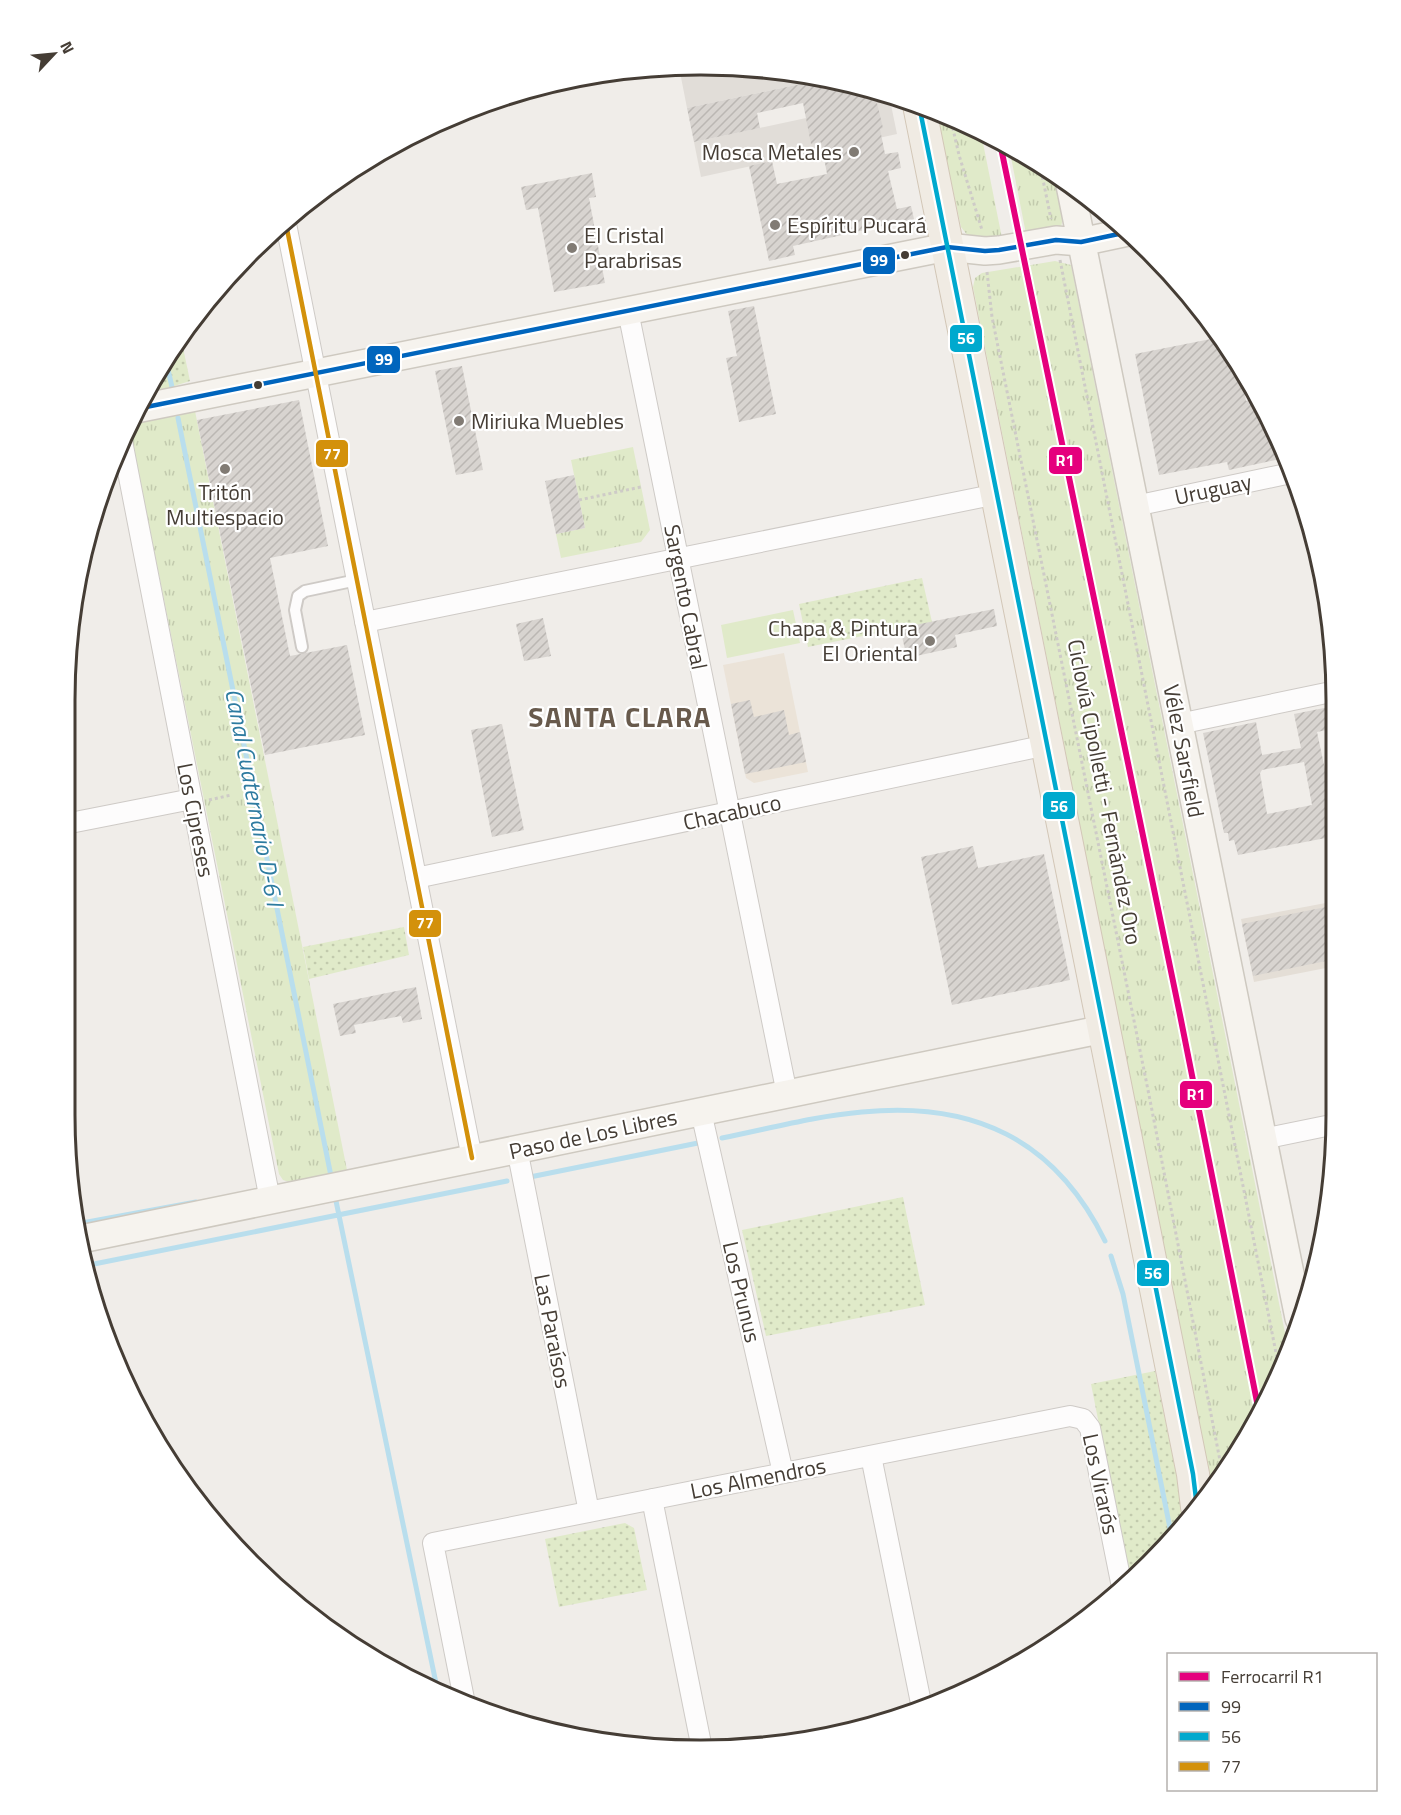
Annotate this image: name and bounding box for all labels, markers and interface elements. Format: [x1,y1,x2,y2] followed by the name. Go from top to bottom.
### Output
[24,24,84,84] north arrow
[54,37,81,58] text: N
[702,135,842,169] place label: Mosca Metales
[847,145,861,159] marker: Mosca Metales
[787,208,926,242] place label: Espíritu Pucará
[584,218,682,277] place label: El Cristal Parabrisas
[768,218,782,232] marker: Espíritu Pucará
[565,241,579,255] marker: El Cristal Parabrisas
[862,246,896,275] line badge: 99
[870,248,888,272] text: 99
[899,249,911,261] unlabelled marker
[949,324,983,353] line badge: 56
[957,326,975,350] text: 56
[366,345,401,374] line badge: 99
[375,347,393,371] text: 99
[252,379,264,391] unlabelled marker
[471,404,624,438] place label: Miriuka Muebles
[452,414,466,428] marker: Miriuka Muebles
[315,439,349,468] line badge: 77
[323,442,341,466] text: 77
[1048,446,1083,475] line badge: R1
[1056,448,1074,472] text: R1
[218,462,232,476] marker: Tritón Multiespacio
[1171,464,1255,514] street label: Uruguay
[166,475,284,534] place label: Tritón Multiespacio
[655,522,717,672] street label: Sargento Cabral
[768,611,918,670] place label: Chapa & Pintura El Oriental
[923,634,937,648] marker: Chapa & Pintura El Oriental
[1059,636,1151,948] street label: Ciclovía Cipolletti - Fernández Oro
[1154,682,1214,820] street label: Vélez Sarsfield
[216,685,294,911] water label: Canal Cuaternario D-6 I
[528,695,712,738] district label: SANTA CLARA
[168,760,224,880] street label: Los Cipreses
[680,785,784,839] street label: Chacabuco
[1042,791,1076,820] line badge: 56
[1050,794,1068,818] text: 56
[408,909,442,938] line badge: 77
[416,911,434,935] text: 77
[1179,1080,1213,1109] line badge: R1
[1187,1082,1205,1106] text: R1
[506,1100,680,1168] street label: Paso de Los Libres
[714,1238,770,1346] street label: Los Prunus
[1136,1259,1170,1287] line badge: 56
[1144,1261,1162,1285] text: 56
[525,1271,581,1391] street label: Las Paraísos
[1074,1430,1128,1538] street label: Los Virarós
[687,1448,829,1508] street label: Los Almendros
[1167,1653,1377,1791] legend
[1221,1663,1324,1690] text: Ferrocarril R1
[1221,1693,1241,1720] text: 99
[1221,1723,1241,1750] text: 56
[1221,1753,1241,1780] text: 77

